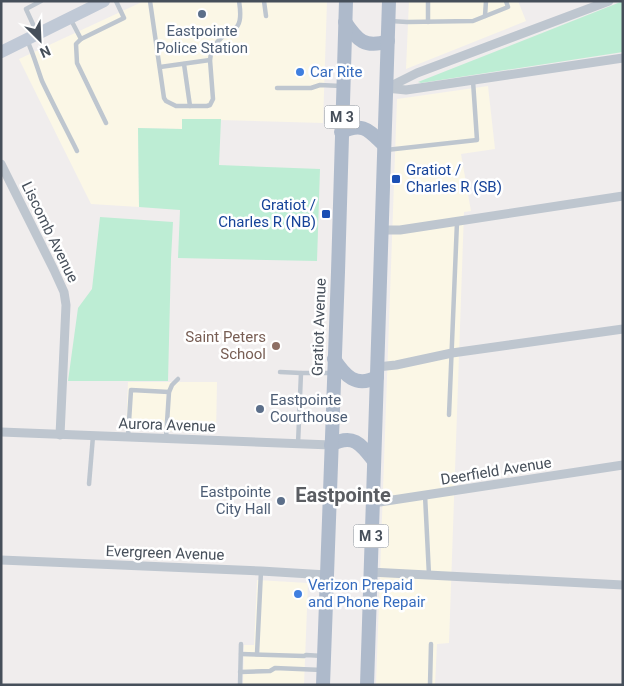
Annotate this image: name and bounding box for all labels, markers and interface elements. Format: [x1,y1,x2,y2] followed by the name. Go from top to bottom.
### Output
[196,8,208,20] marker: Eastpointe Police Station
[15,15,65,65] north arrow
[156,22,248,57] place label: Eastpointe Police Station
[38,43,53,61] text: N
[310,63,363,81] place label: Car Rite
[294,66,306,78] marker: Car Rite
[324,105,360,128] road number: M 3
[406,161,502,196] place label: Gratiot / Charles R (SB)
[390,173,402,185] marker: Gratiot / Charles R (SB)
[18,179,82,286] street label: Liscomb Avenue
[218,196,316,231] place label: Gratiot / Charles R (NB)
[320,208,332,220] marker: Gratiot / Charles R (NB)
[308,278,330,376] street label: Gratiot Avenue
[185,328,266,363] place label: Saint Peters School
[270,340,282,352] marker: Saint Peters School
[270,391,348,426] place label: Eastpointe Courthouse
[254,403,266,415] marker: Eastpointe Courthouse
[118,414,216,436] street label: Aurora Avenue
[439,453,553,489] street label: Deerfield Avenue
[200,483,271,518] place label: Eastpointe City Hall
[295,483,391,507] district label: Eastpointe
[275,495,287,507] marker: Eastpointe City Hall
[354,524,388,548] road number: M 3
[105,542,225,564] street label: Evergreen Avenue
[308,576,425,611] place label: Verizon Prepaid and Phone Repair
[292,588,304,600] marker: Verizon Prepaid and Phone Repair

